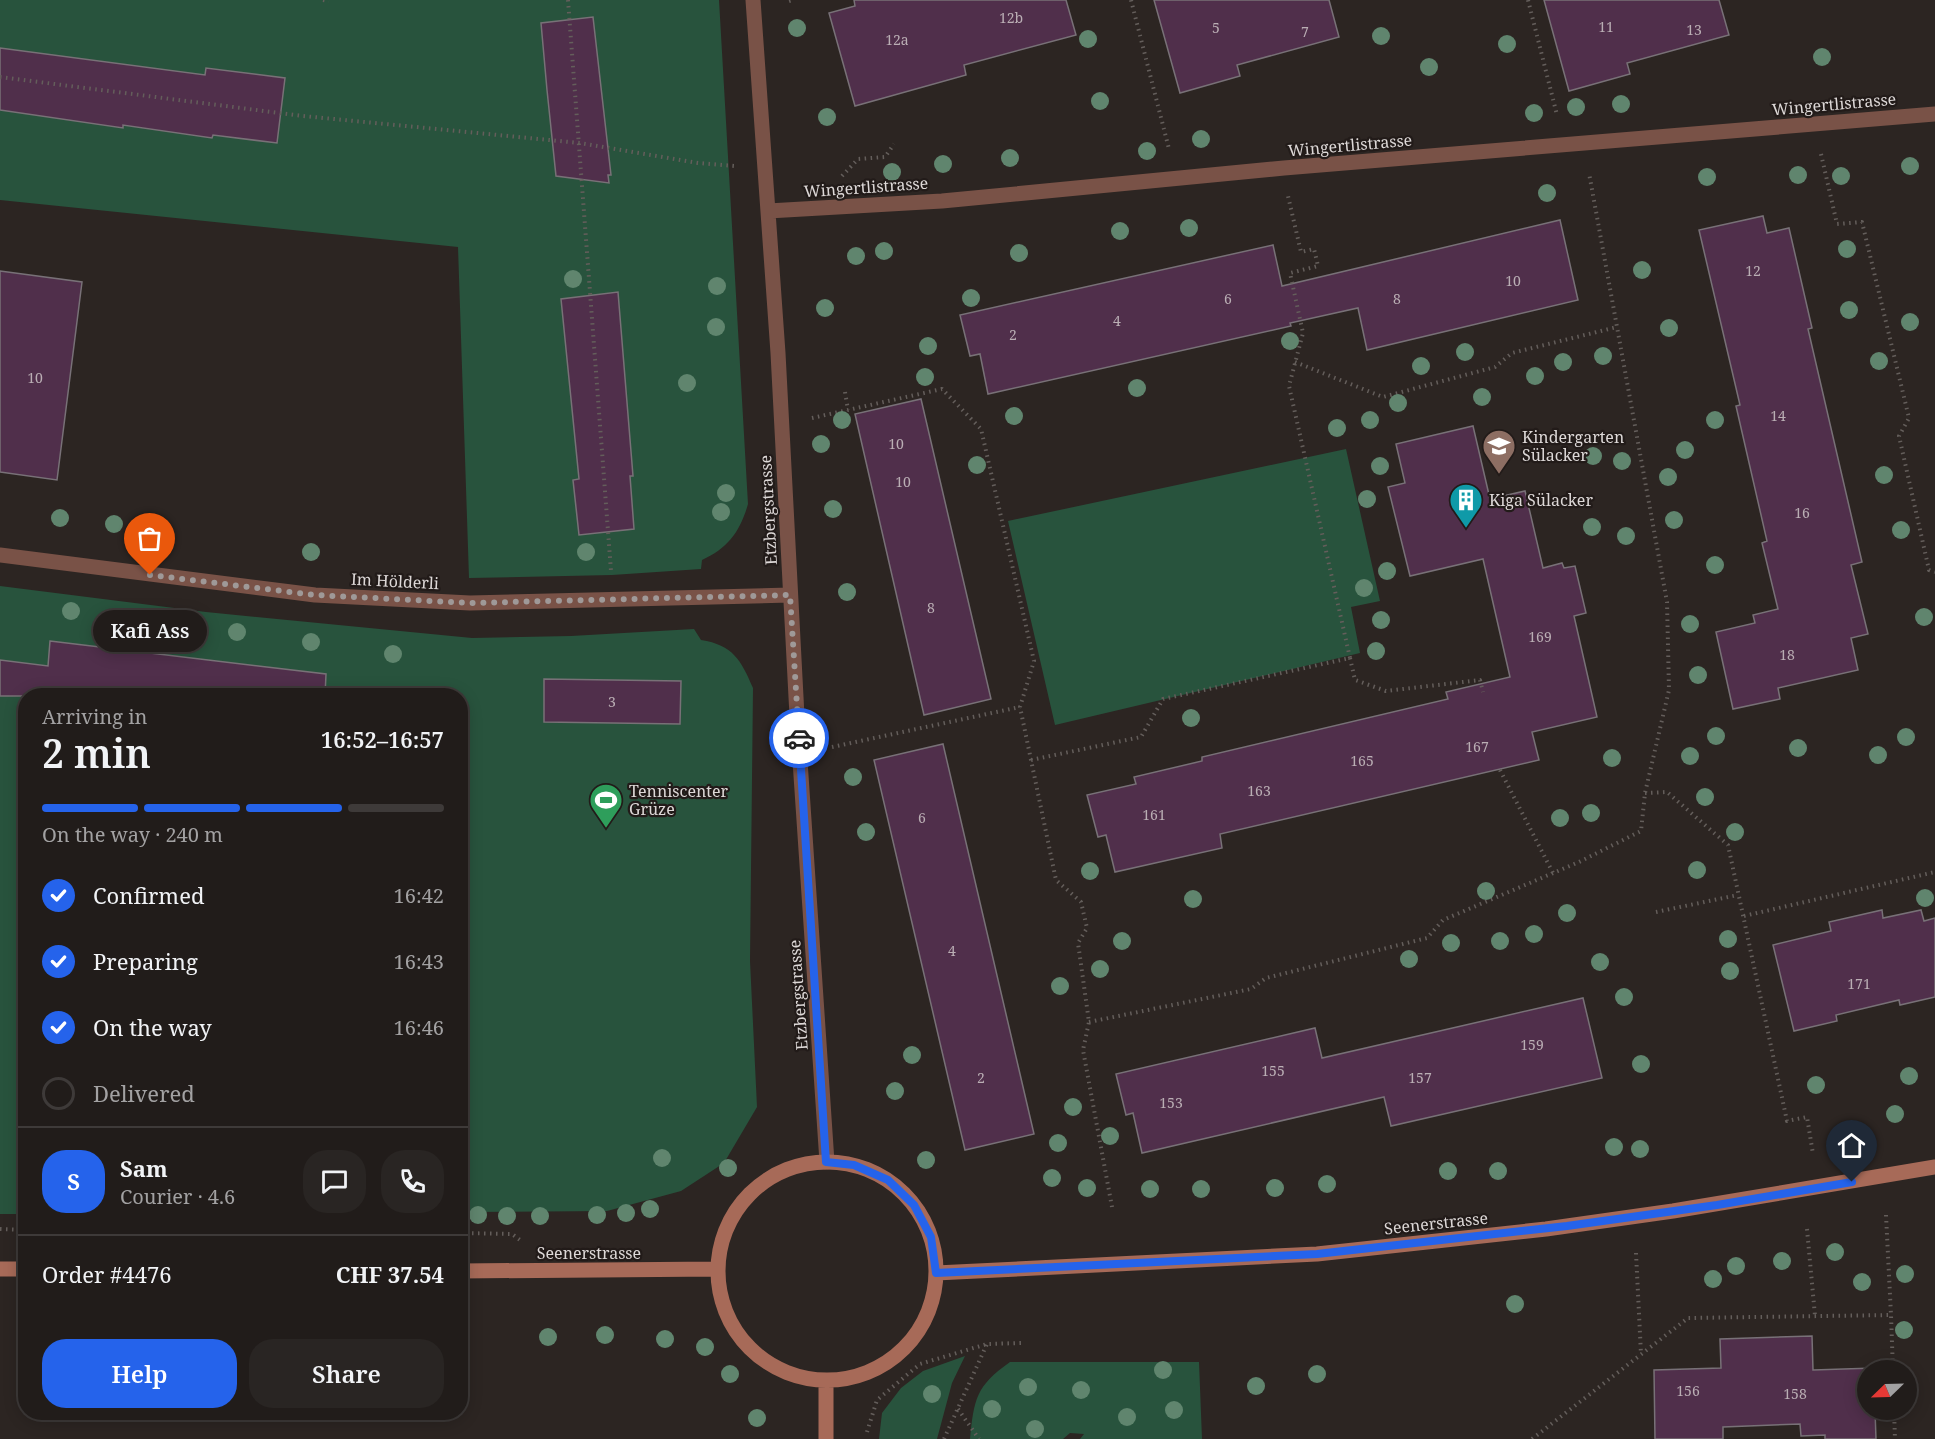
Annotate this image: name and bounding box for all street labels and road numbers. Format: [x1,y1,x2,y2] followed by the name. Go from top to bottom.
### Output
[1771,88,1897,120] street label: Wingertlistrasse
[1287,129,1413,161] street label: Wingertlistrasse
[803,172,929,202] street label: Wingertlistrasse
[754,454,782,566] street label: Etzbergstrasse
[350,568,440,594] street label: Im Hölderli
[783,939,813,1051] street label: Etzbergstrasse
[1383,1207,1489,1239] street label: Seenerstrasse
[537,1242,641,1264] street label: Seenerstrasse

